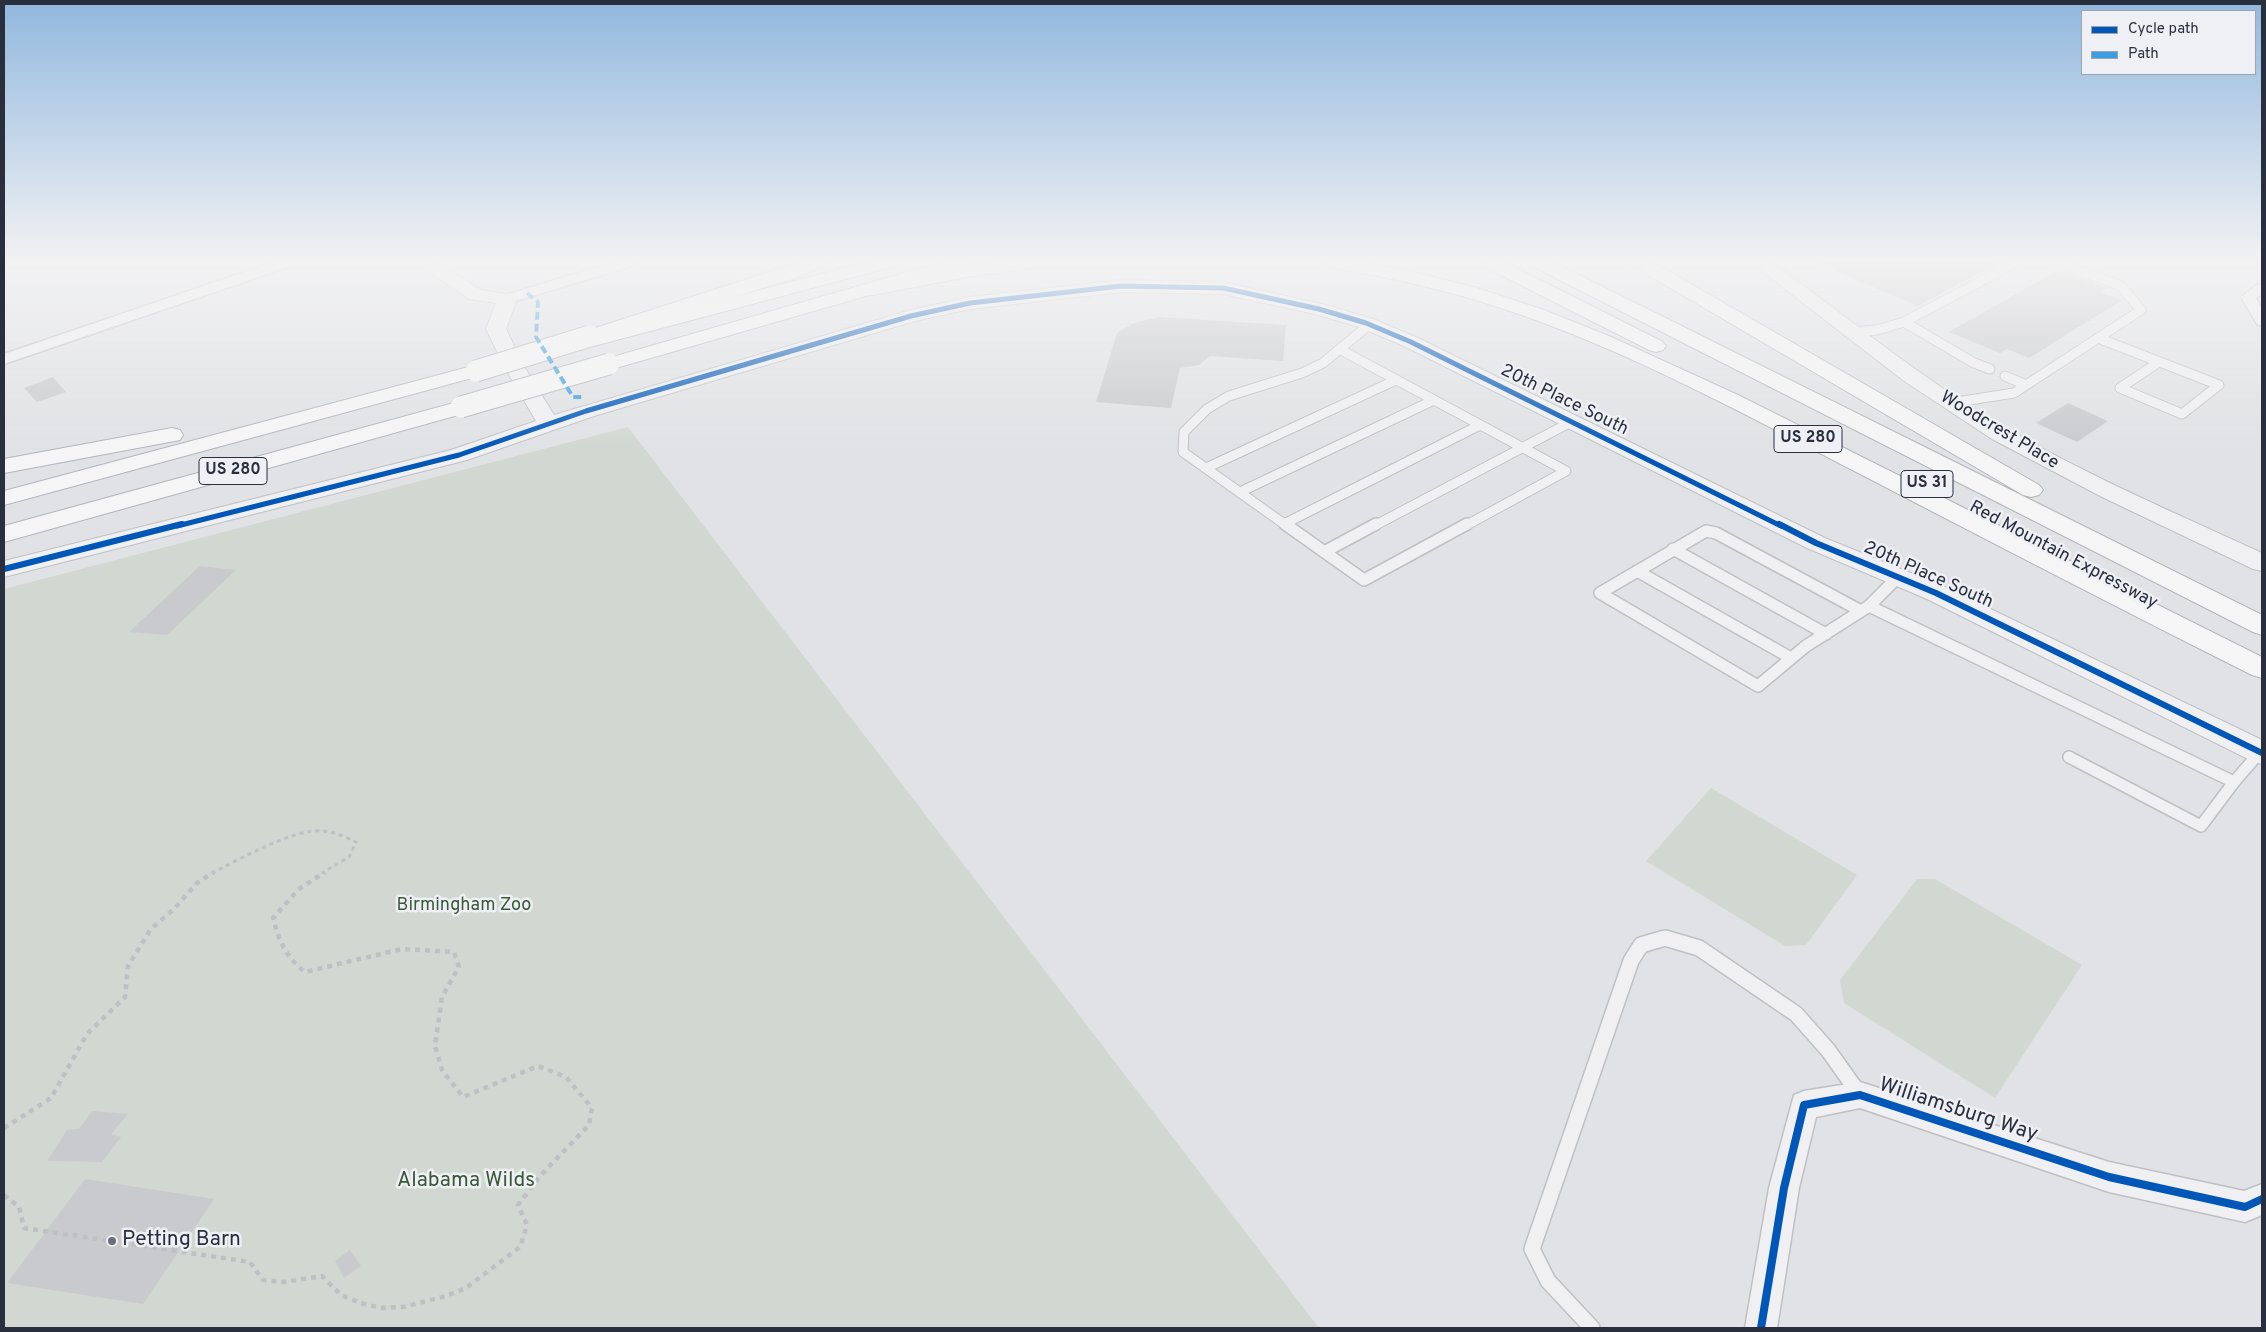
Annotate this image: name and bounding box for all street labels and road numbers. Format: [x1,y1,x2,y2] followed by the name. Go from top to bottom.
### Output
[1497,361,1631,441] street label: 20th Place South
[1936,387,2062,475] street label: Woodcrest Place
[1774,426,1842,452] road number: US 280
[199,458,267,484] road number: US 280
[1901,470,1953,498] road number: US 31
[1965,497,2161,615] street label: Red Mountain Expressway
[1860,538,1996,614] street label: 20th Place South
[1875,1073,2041,1149] street label: Williamsburg Way

